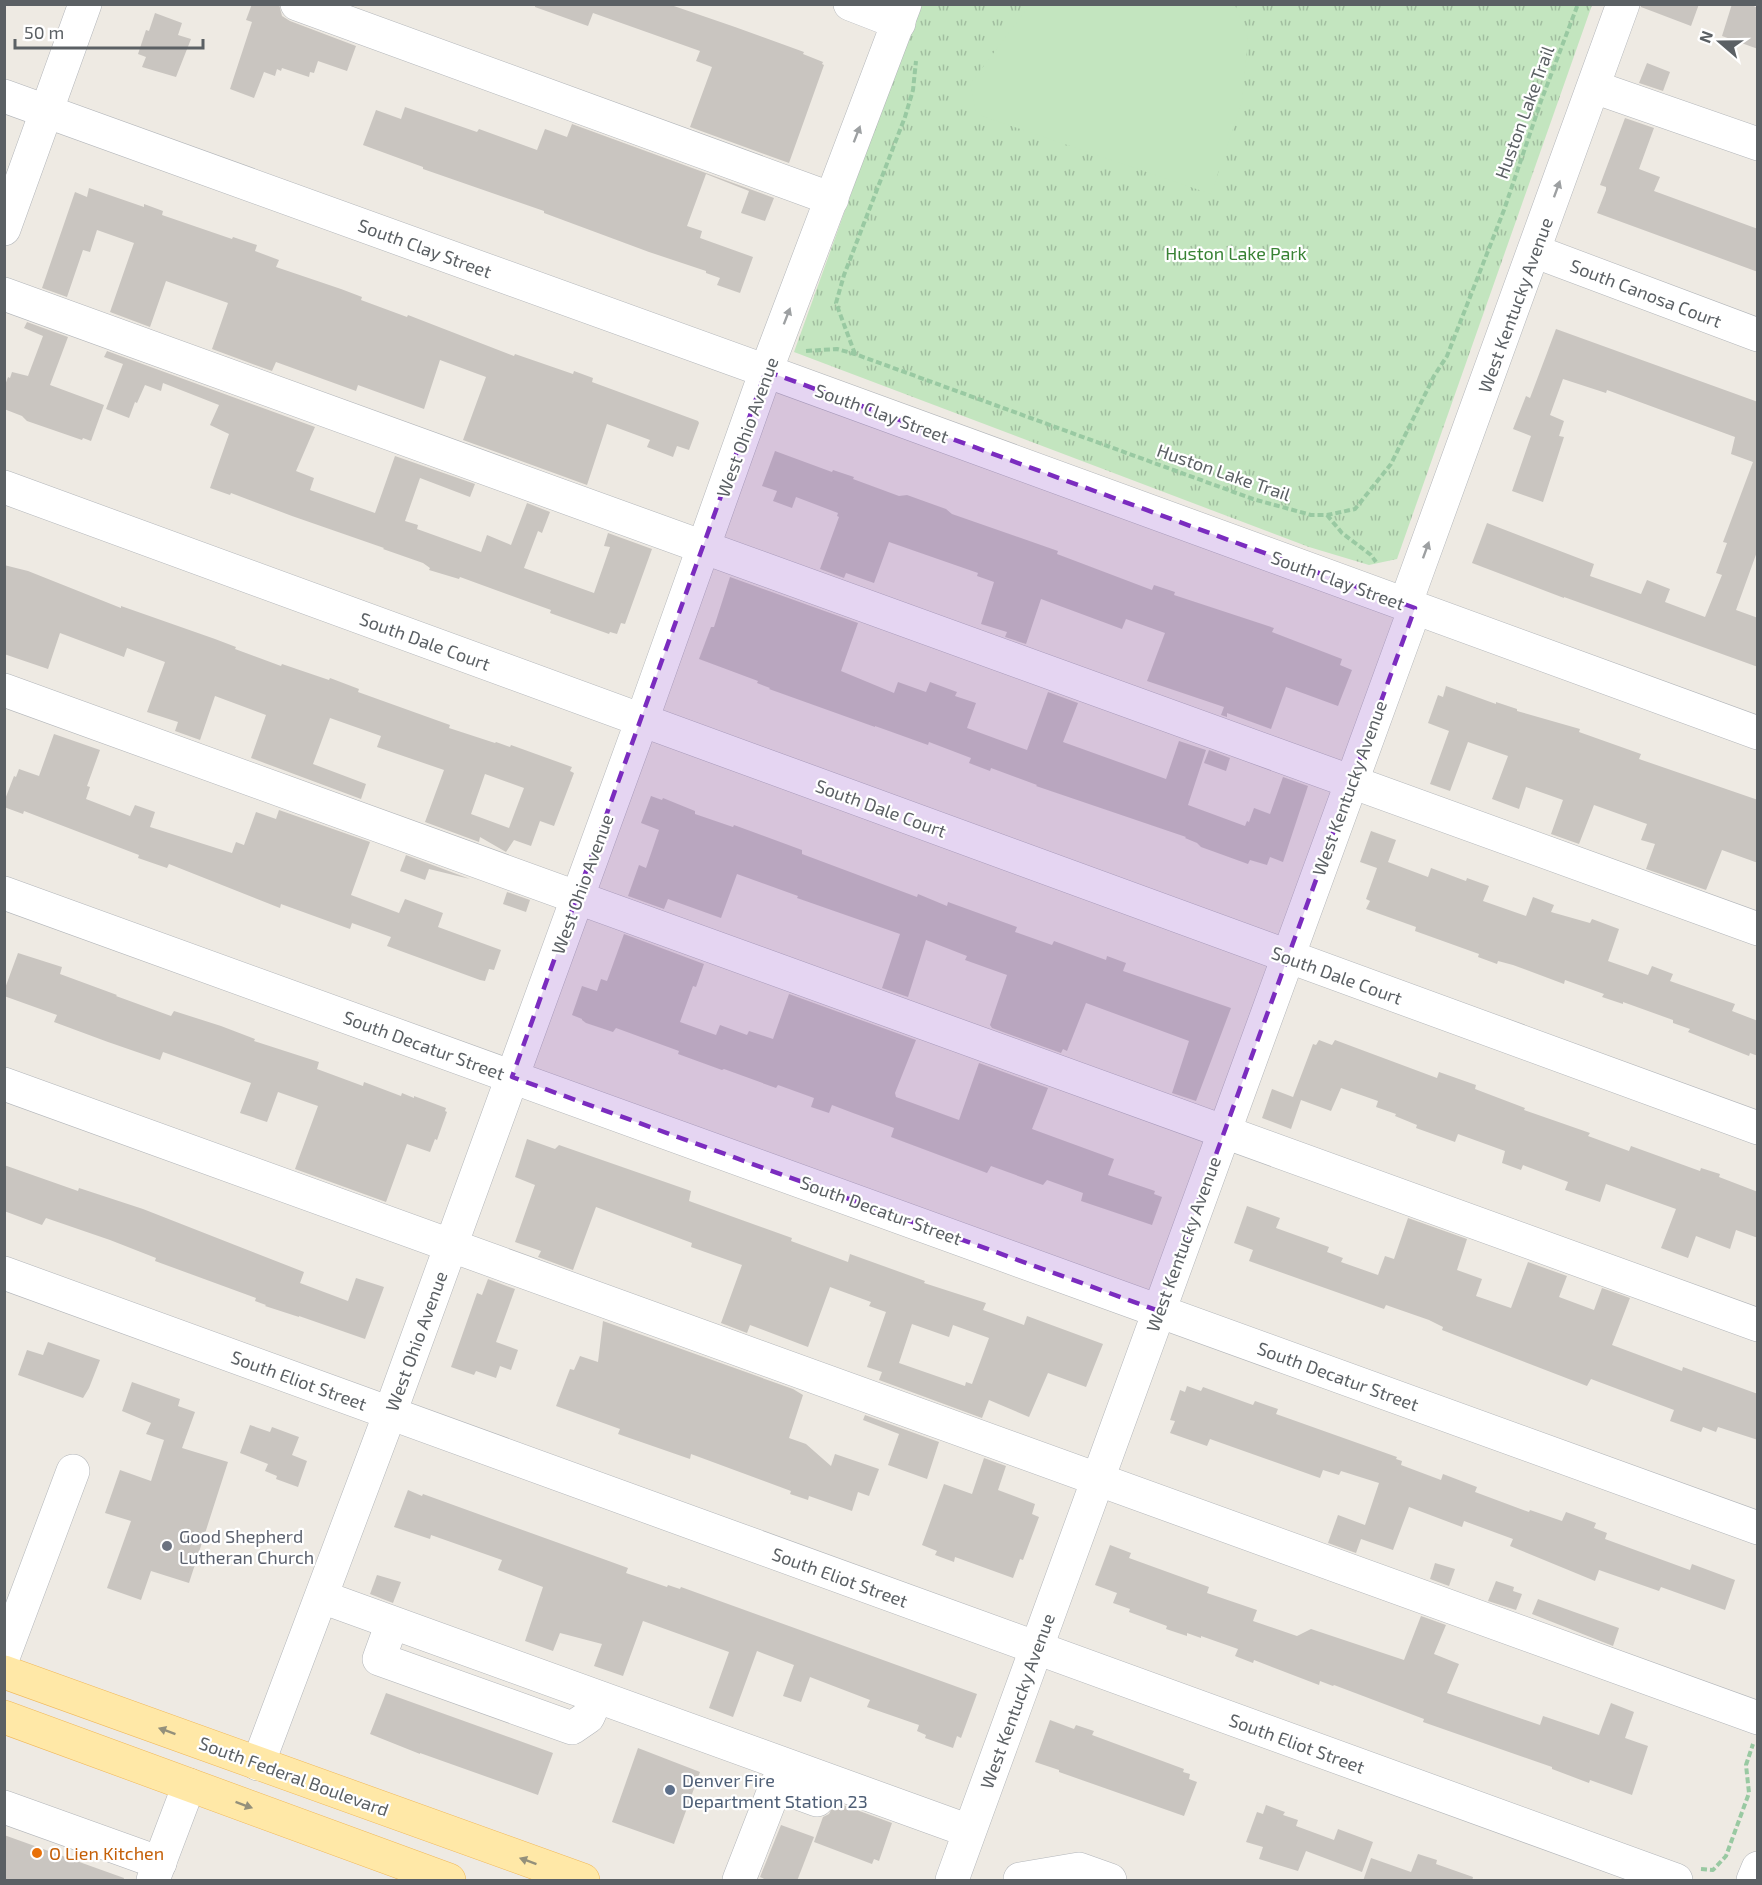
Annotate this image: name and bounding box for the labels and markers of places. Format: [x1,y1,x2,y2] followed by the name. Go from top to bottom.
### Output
[179,1525,314,1568] place label: Good Shepherd Lutheran Church
[160,1539,174,1553] marker: Good Shepherd Lutheran Church
[682,1769,868,1812] place label: Denver Fire Department Station 23
[663,1783,677,1797] marker: Denver Fire Department Station 23
[49,1842,164,1864] place label: O Lien Kitchen
[30,1846,44,1860] marker: O Lien Kitchen

